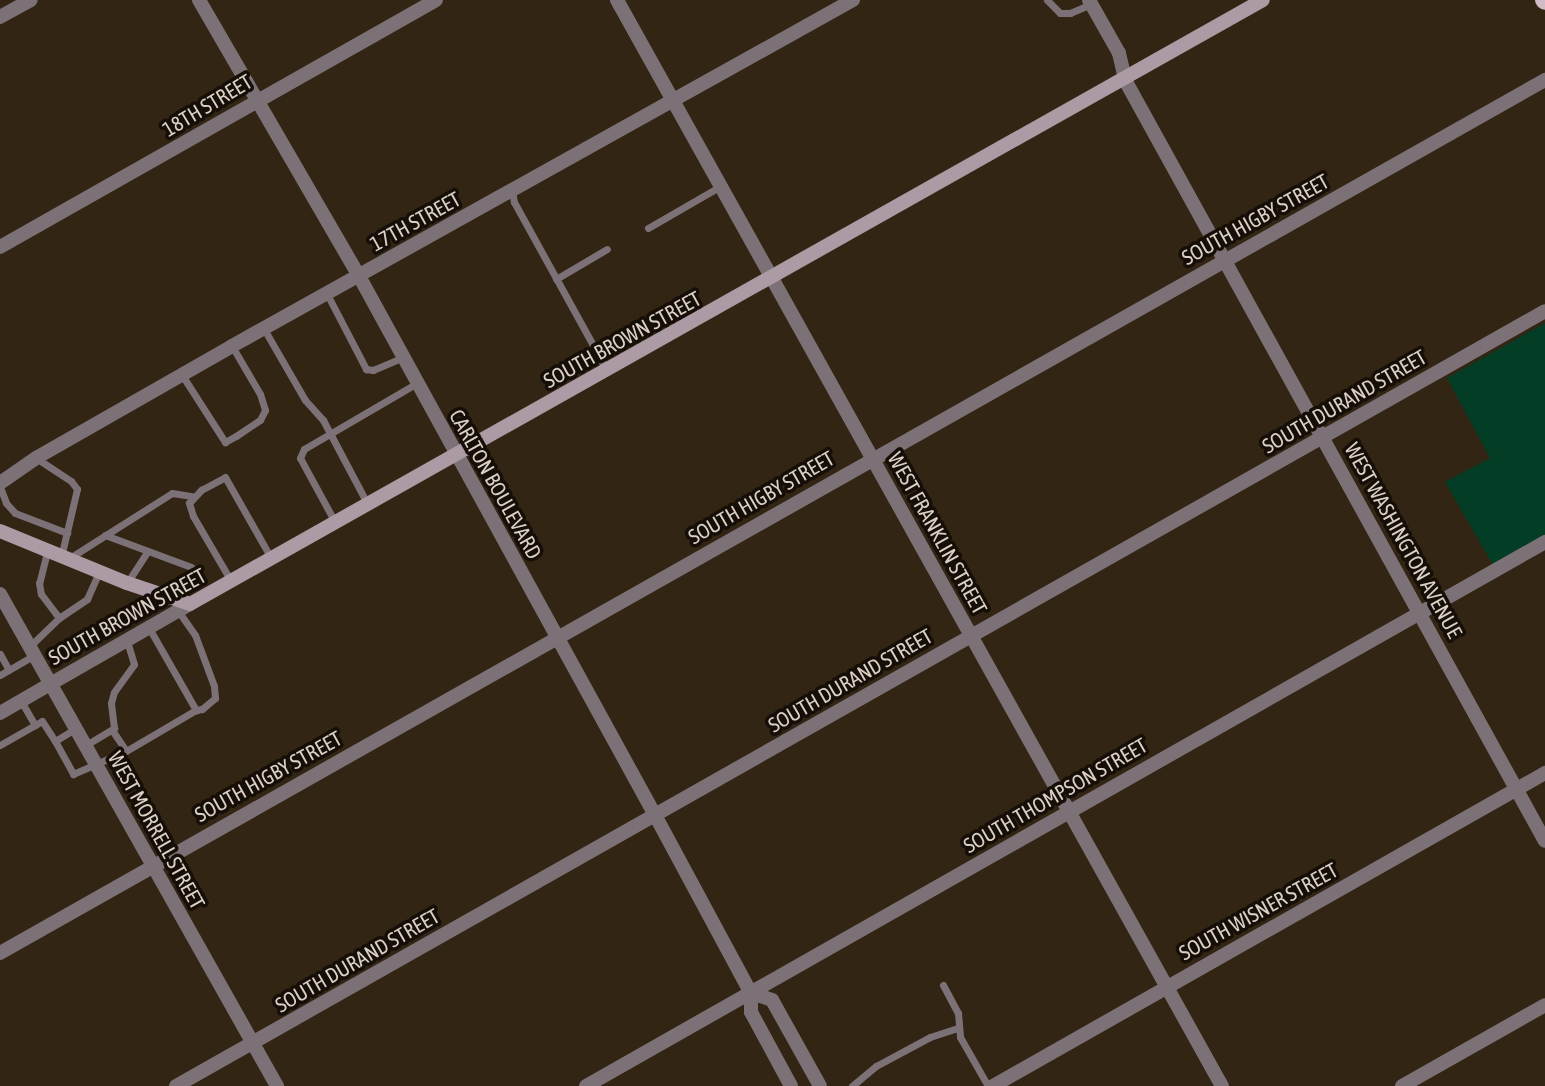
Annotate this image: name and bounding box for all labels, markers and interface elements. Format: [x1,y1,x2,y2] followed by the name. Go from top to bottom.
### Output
[158,69,256,141] street label: 18TH STREET
[1177,168,1333,270] street label: SOUTH HIGBY STREET
[365,186,465,256] street label: 17TH STREET
[539,285,705,393] street label: SOUTH BROWN STREET
[1257,344,1431,458] street label: SOUTH DURAND STREET
[445,405,547,563] street label: CARLTON BOULEVARD
[1340,438,1468,642] street label: WEST WASHINGTON AVENUE
[684,445,838,549] street label: SOUTH HIGBY STREET
[883,448,993,618] street label: WEST FRANKLIN STREET
[44,562,210,670] street label: SOUTH BROWN STREET
[763,623,937,737] street label: SOUTH DURAND STREET
[190,725,346,827] street label: SOUTH HIGBY STREET
[959,732,1151,858] street label: SOUTH THOMPSON STREET
[103,747,211,913] street label: WEST MORRELL STREET
[1174,857,1342,965] street label: SOUTH WISNER STREET
[270,903,444,1017] street label: SOUTH DURAND STREET

